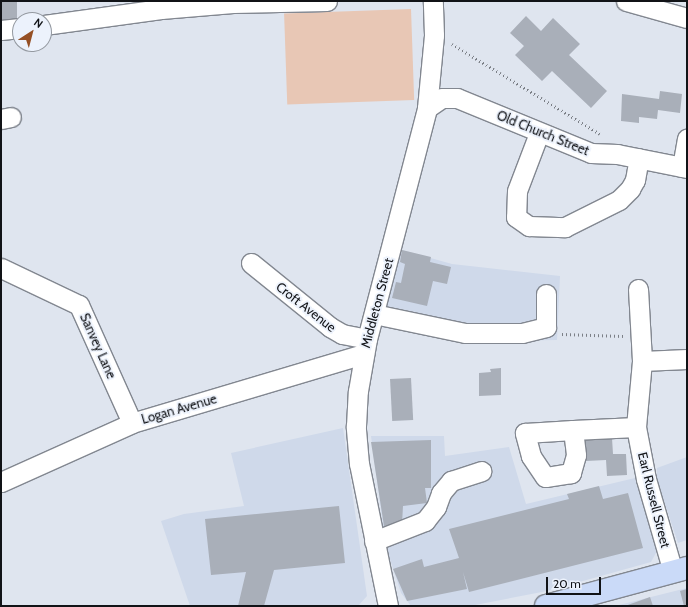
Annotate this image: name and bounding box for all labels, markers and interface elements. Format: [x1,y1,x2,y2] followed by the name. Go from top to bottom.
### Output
[12,12,52,52] north arrow
[31,15,46,31] text: N
[495,107,591,159] street label: Old Church Street
[358,256,396,350] street label: Middleton Street
[273,279,339,335] street label: Croft Avenue
[77,311,119,381] street label: Sanvey Lane
[140,391,218,427] street label: Logan Avenue
[635,451,673,549] street label: Earl Russell Street
[548,569,603,595] scale bar
[553,576,581,591] text: 20 m

